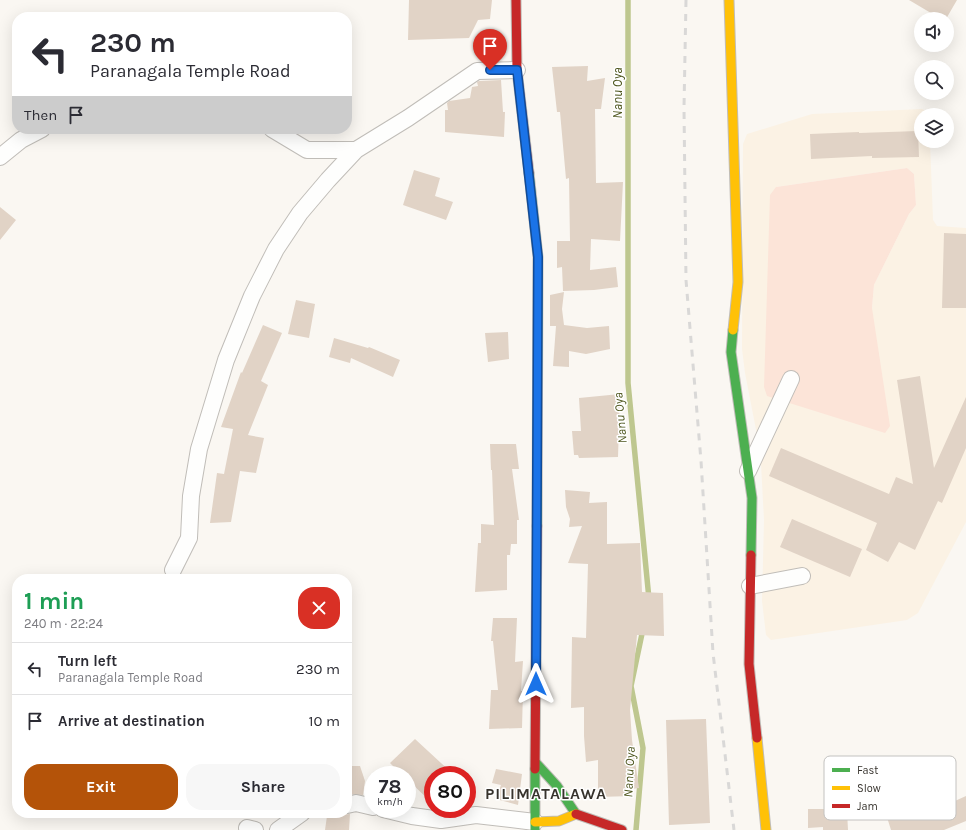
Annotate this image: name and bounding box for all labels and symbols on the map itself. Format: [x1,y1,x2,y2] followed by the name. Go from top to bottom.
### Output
[473,29,507,70] pin
[610,67,625,119] water label: Nanu Oya
[610,391,630,444] water label: Nanu Oya
[515,663,557,705] position arrow
[620,746,638,798] water label: Nanu Oya
[824,756,956,820] legend
[857,764,878,777] text: Fast
[424,766,476,818] speed limit sign: 80
[857,782,881,795] text: Slow
[485,784,607,803] district label: PILIMATALAWA
[857,800,878,813] text: Jam

